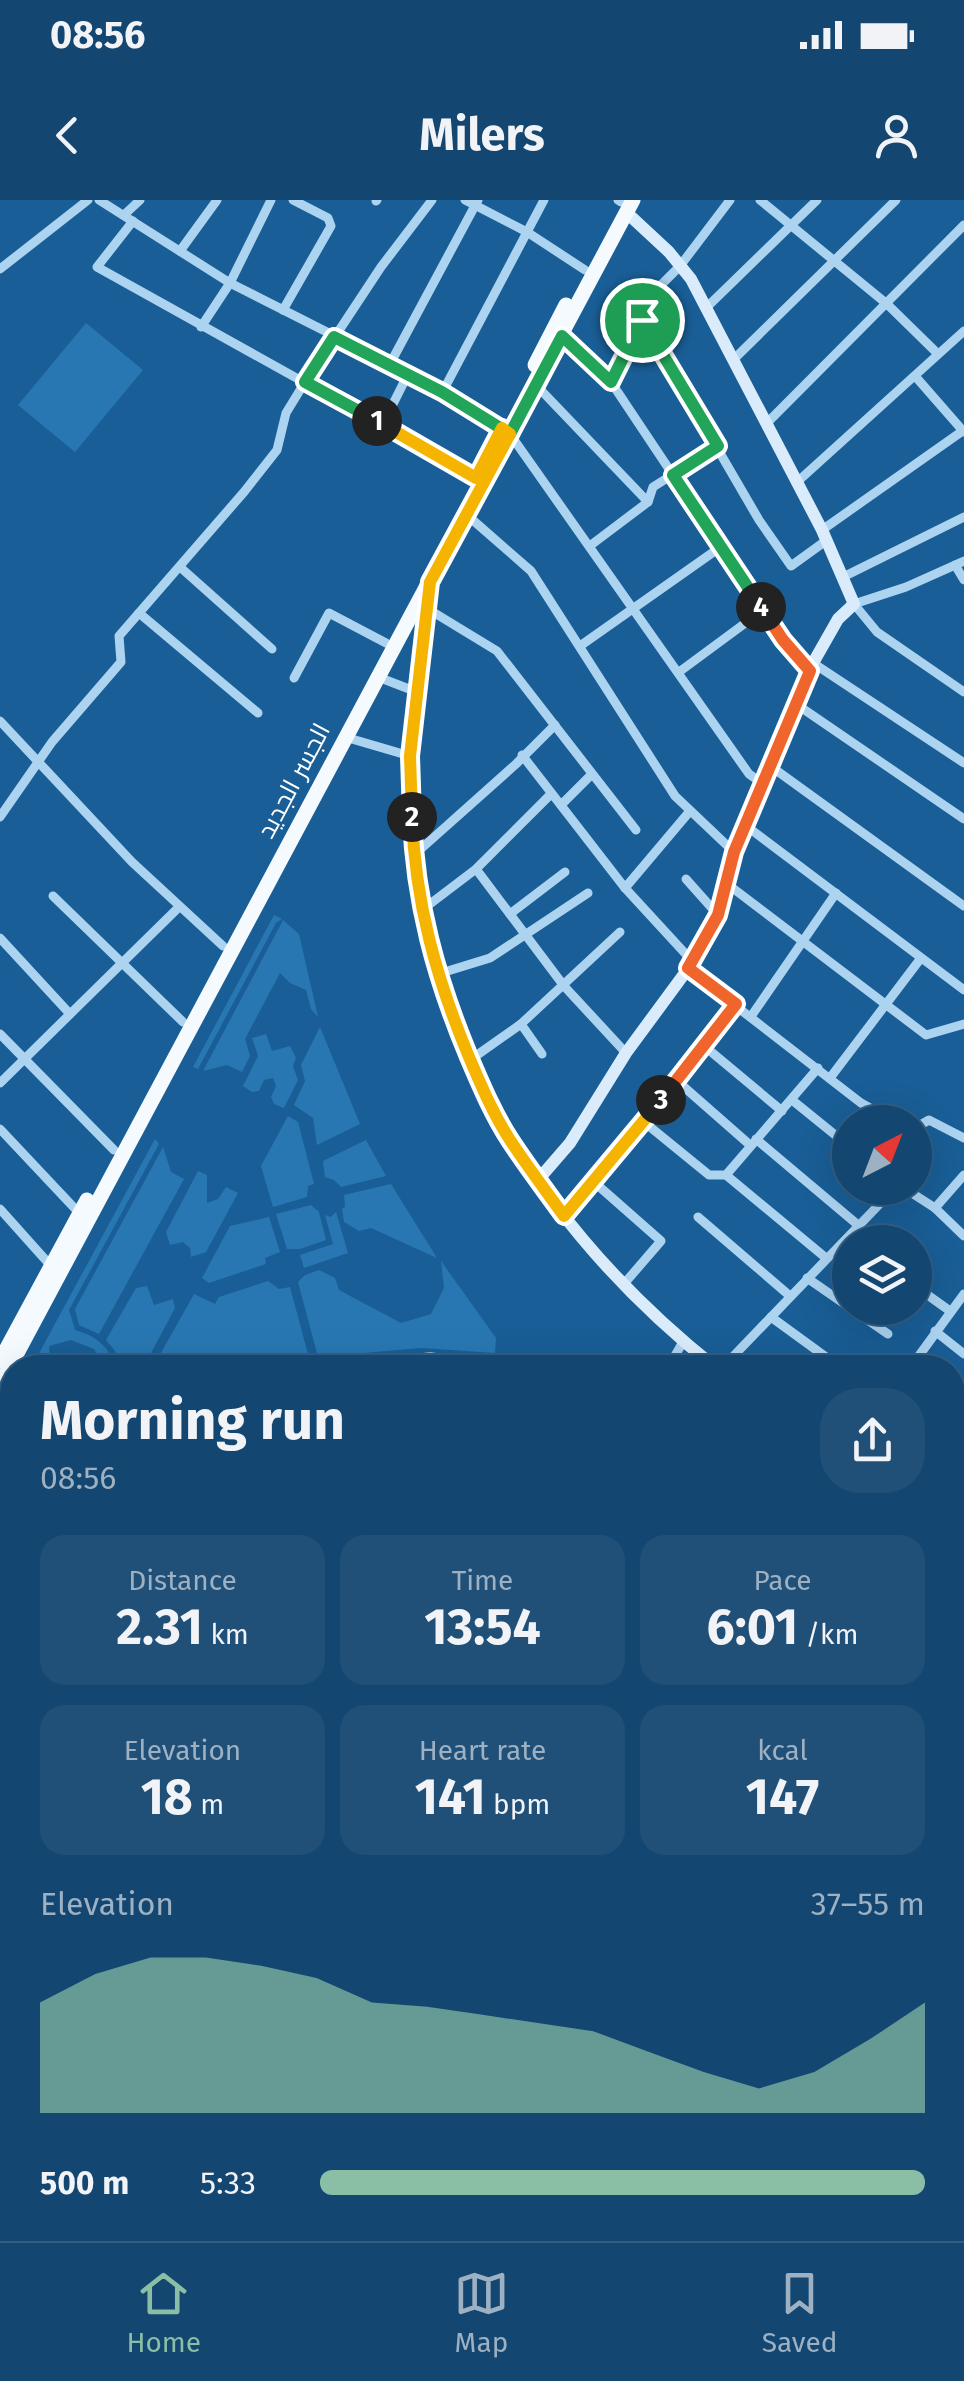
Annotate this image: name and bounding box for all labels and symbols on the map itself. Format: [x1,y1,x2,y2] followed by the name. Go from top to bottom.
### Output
[600,278,685,363] pin
[352,396,402,446] pin: 1
[736,582,786,632] pin: 4
[251,718,337,844] street label: الجسر الجديد
[387,792,437,842] pin: 2
[636,1075,686,1125] pin: 3
[832,1105,932,1205] north arrow

